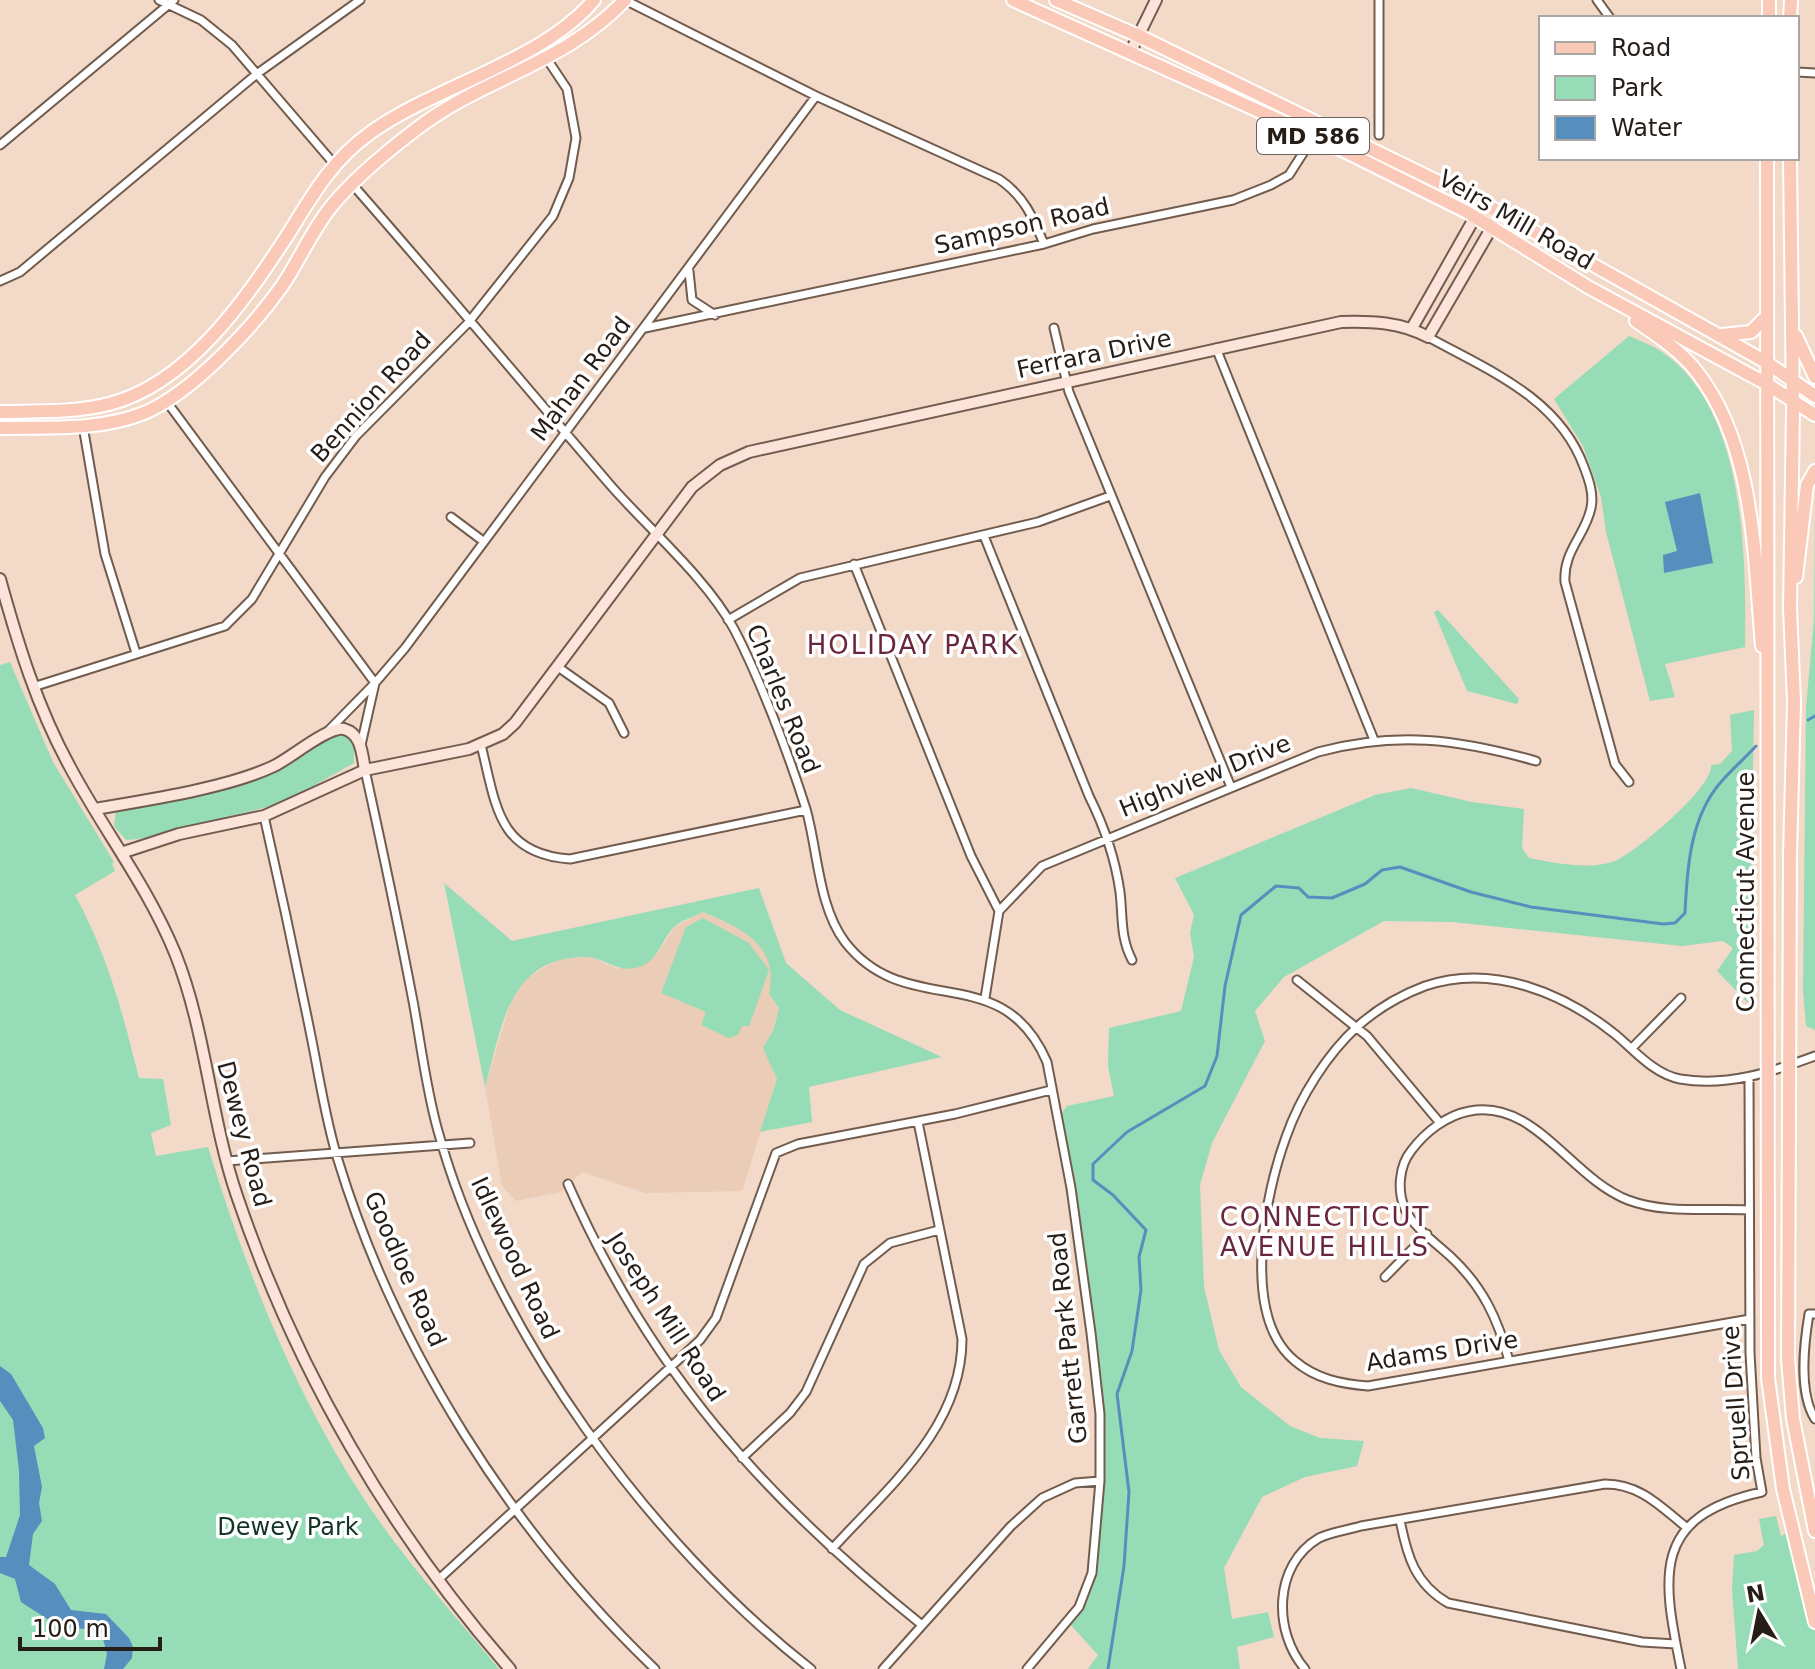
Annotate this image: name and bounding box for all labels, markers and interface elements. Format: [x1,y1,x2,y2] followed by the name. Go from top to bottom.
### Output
[1539,16,1799,160] legend
[1611,34,1671,62] text: Road
[1611,74,1663,102] text: Park
[1611,114,1682,142] text: Water
[1257,118,1369,154] road number: MD 586
[1433,164,1599,276] street label: Veirs Mill Road
[932,192,1112,260] street label: Sampson Road
[525,311,637,447] street label: Mahan Road
[1014,324,1174,384] street label: Ferrara Drive
[305,326,437,468] street label: Bennion Road
[740,620,826,778] street label: Charles Road
[807,630,1019,660] district label: HOLIDAY PARK
[1115,729,1295,823] street label: Highview Drive
[1732,772,1760,1012] street label: Connecticut Avenue
[211,1058,277,1210] street label: Dewey Road
[465,1172,565,1344] street label: Idlewood Road
[358,1187,452,1351] street label: Goodloe Road
[1220,1202,1430,1262] district label: CONNECTICUT AVENUE HILLS
[600,1226,731,1407] street label: Joseph Mill Road
[1043,1231,1093,1445] street label: Garrett Park Road
[1364,1325,1520,1377] street label: Adams Drive
[1717,1325,1755,1481] street label: Spruell Drive
[217,1513,359,1541] park label: Dewey Park
[1719,1573,1799,1653] north arrow
[1744,1580,1767,1608] text: N
[20,1601,160,1651] scale bar
[32,1615,109,1643] text: 100 m

